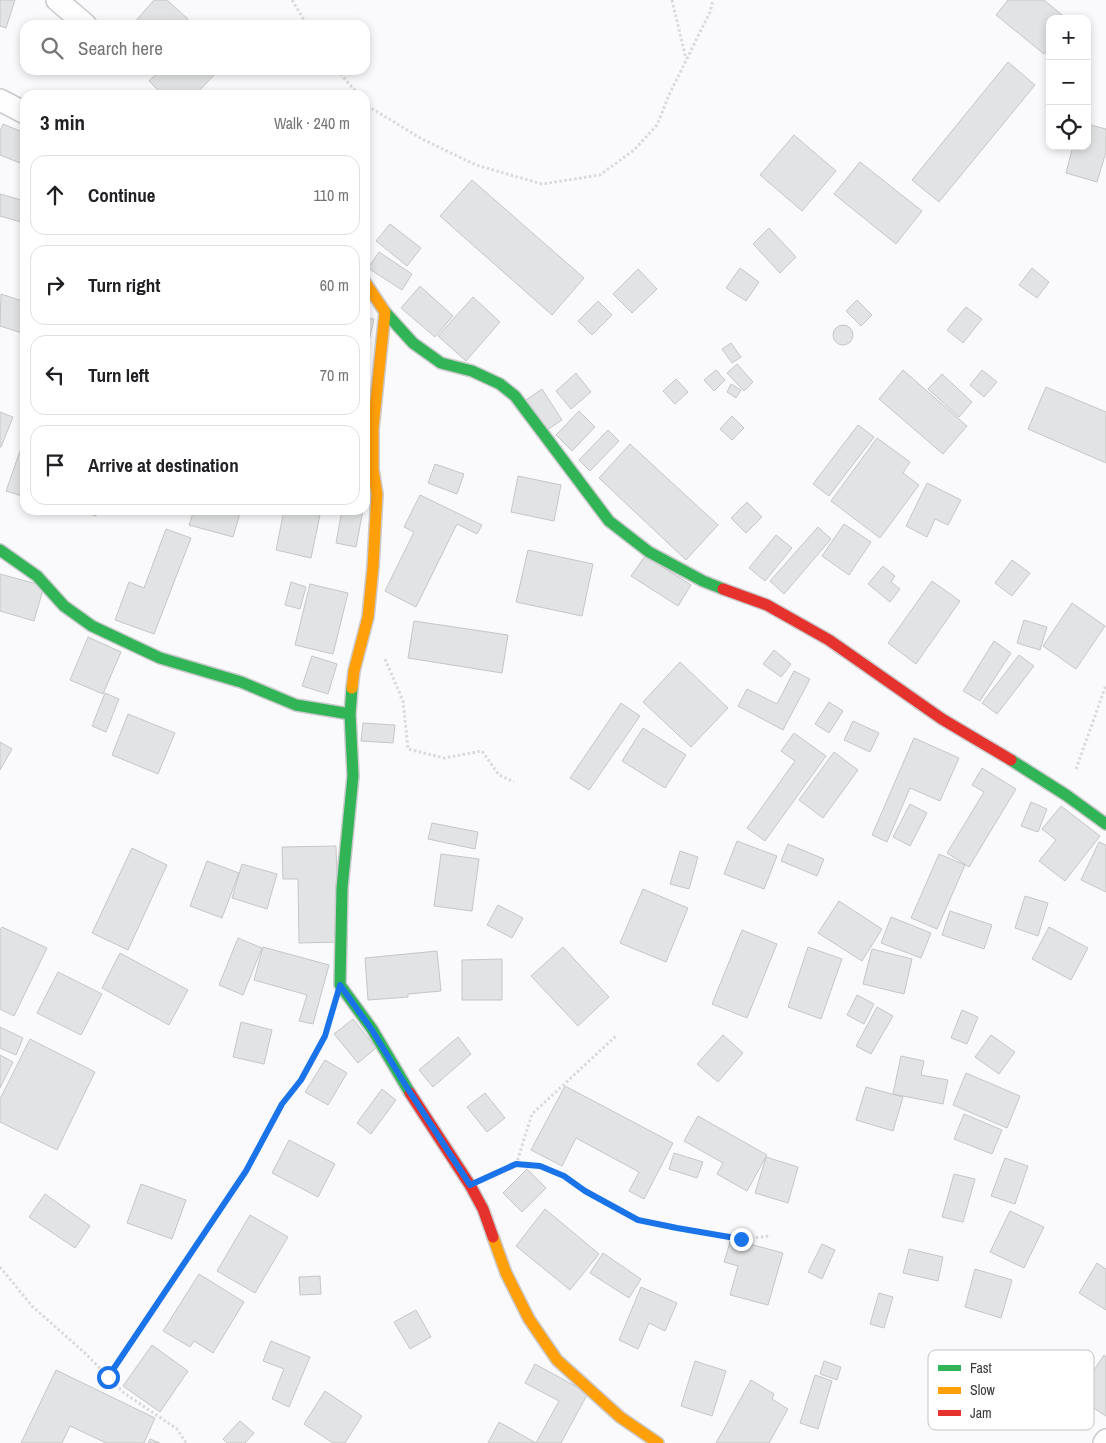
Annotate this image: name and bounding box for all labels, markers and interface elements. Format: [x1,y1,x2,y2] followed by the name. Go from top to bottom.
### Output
[1046,15,1091,150] map controls
[1046,15,1091,60] button: +
[20,20,370,75] search box
[38,34,66,62] icon: search
[78,35,163,61] text: Search here
[1046,60,1091,105] button: −
[1046,105,1091,150] button: locate
[40,108,85,137] text: 3 min
[274,112,350,134] text: Walk · 240 m
[41,181,69,209] icon: ahead
[88,182,156,208] text: Continue
[313,184,349,206] text: 110 m
[41,271,69,299] icon: right
[88,272,160,298] text: Turn right
[320,274,349,296] text: 60 m
[41,361,69,389] icon: left
[88,362,149,388] text: Turn left
[320,364,349,386] text: 70 m
[41,451,69,479] icon: arrive
[88,452,239,478] text: Arrive at destination
[730,1228,753,1251] route end
[928,1350,1094,1430] legend
[970,1359,992,1377] text: Fast
[97,1366,120,1389] route start
[970,1381,996,1399] text: Slow
[970,1404,992,1422] text: Jam

